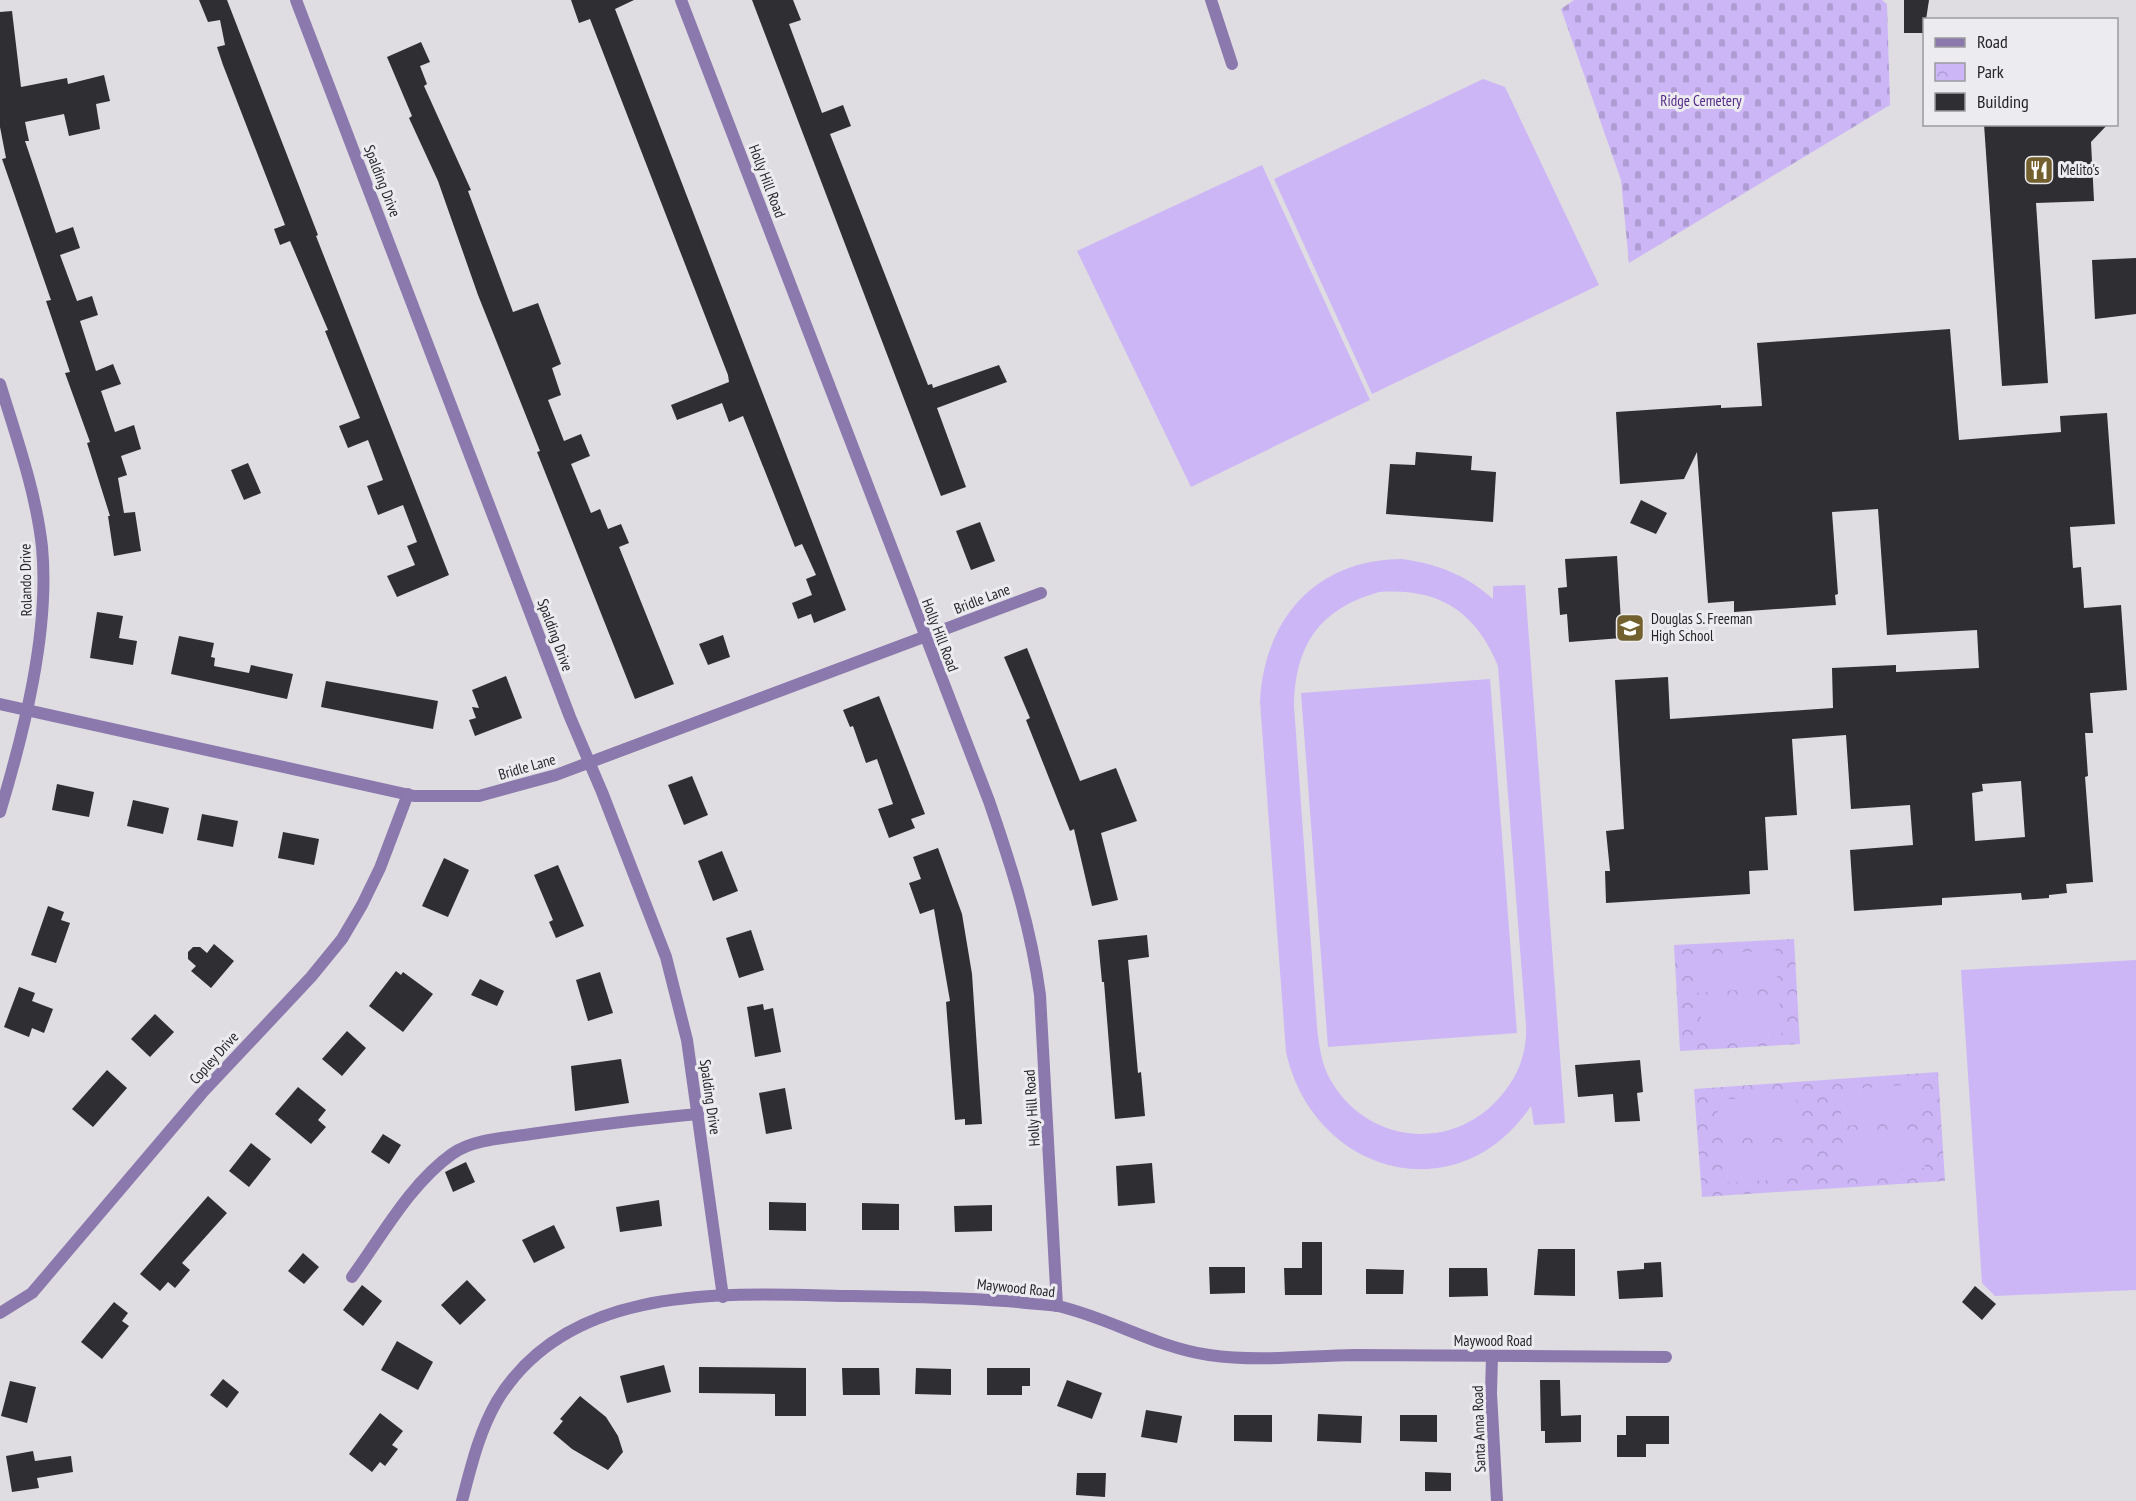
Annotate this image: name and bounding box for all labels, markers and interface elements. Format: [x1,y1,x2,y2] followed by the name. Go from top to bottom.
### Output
[1923,18,2118,126] legend
[1977,30,2008,53] text: Road
[1977,60,2004,83] text: Park
[1977,90,2029,113] text: Building
[1660,91,1742,110] park label: Ridge Cemetery
[745,141,790,220] street label: Holly Hill Road
[360,142,405,220] street label: Spalding Drive
[2023,154,2055,186] restaurant icon: Melito's
[2060,160,2099,179] place label: Melito's
[15,544,36,616] street label: Rolando Drive
[951,579,1013,618] street label: Bridle Lane
[918,595,963,674] street label: Holly Hill Road
[534,596,577,674] street label: Spalding Drive
[1651,609,1752,645] place label: Douglas S. Freeman High School
[1614,612,1646,644] school or university icon: Douglas S. Freeman High School
[496,749,558,784] street label: Bridle Lane
[185,1027,242,1088] street label: Copley Drive
[696,1058,725,1136] street label: Spalding Drive
[1019,1069,1044,1147] street label: Holly Hill Road
[976,1274,1056,1301] street label: Maywood Road
[1454,1331,1532,1350] street label: Maywood Road
[1467,1385,1490,1473] street label: Santa Anna Road

